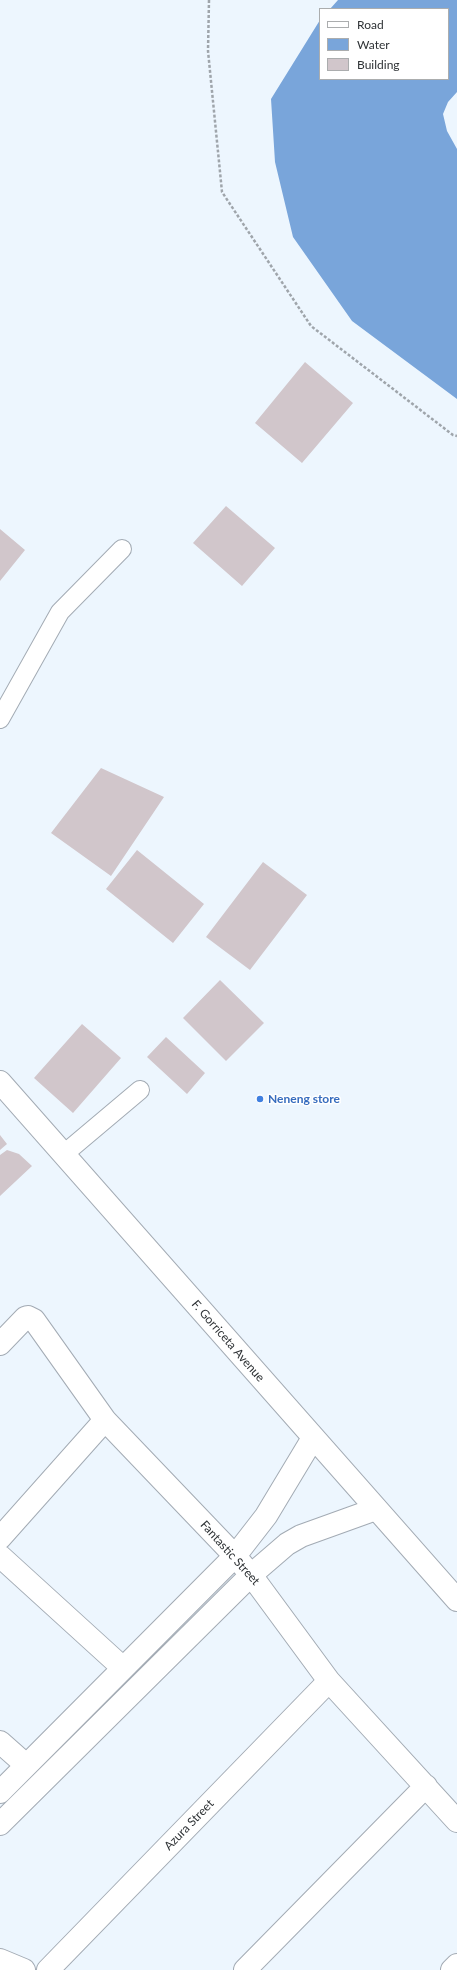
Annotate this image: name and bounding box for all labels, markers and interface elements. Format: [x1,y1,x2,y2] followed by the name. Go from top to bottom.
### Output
[319,8,449,80] legend
[357,17,384,32] text: Road
[357,37,390,52] text: Water
[357,57,400,72] text: Building
[268,1092,340,1106] place label: Neneng store
[255,1094,265,1104] marker: Neneng store
[189,1297,267,1385] street label: F. Gorriceta Avenue
[197,1518,263,1588] street label: Fantastic Street
[161,1797,217,1853] street label: Azura Street

